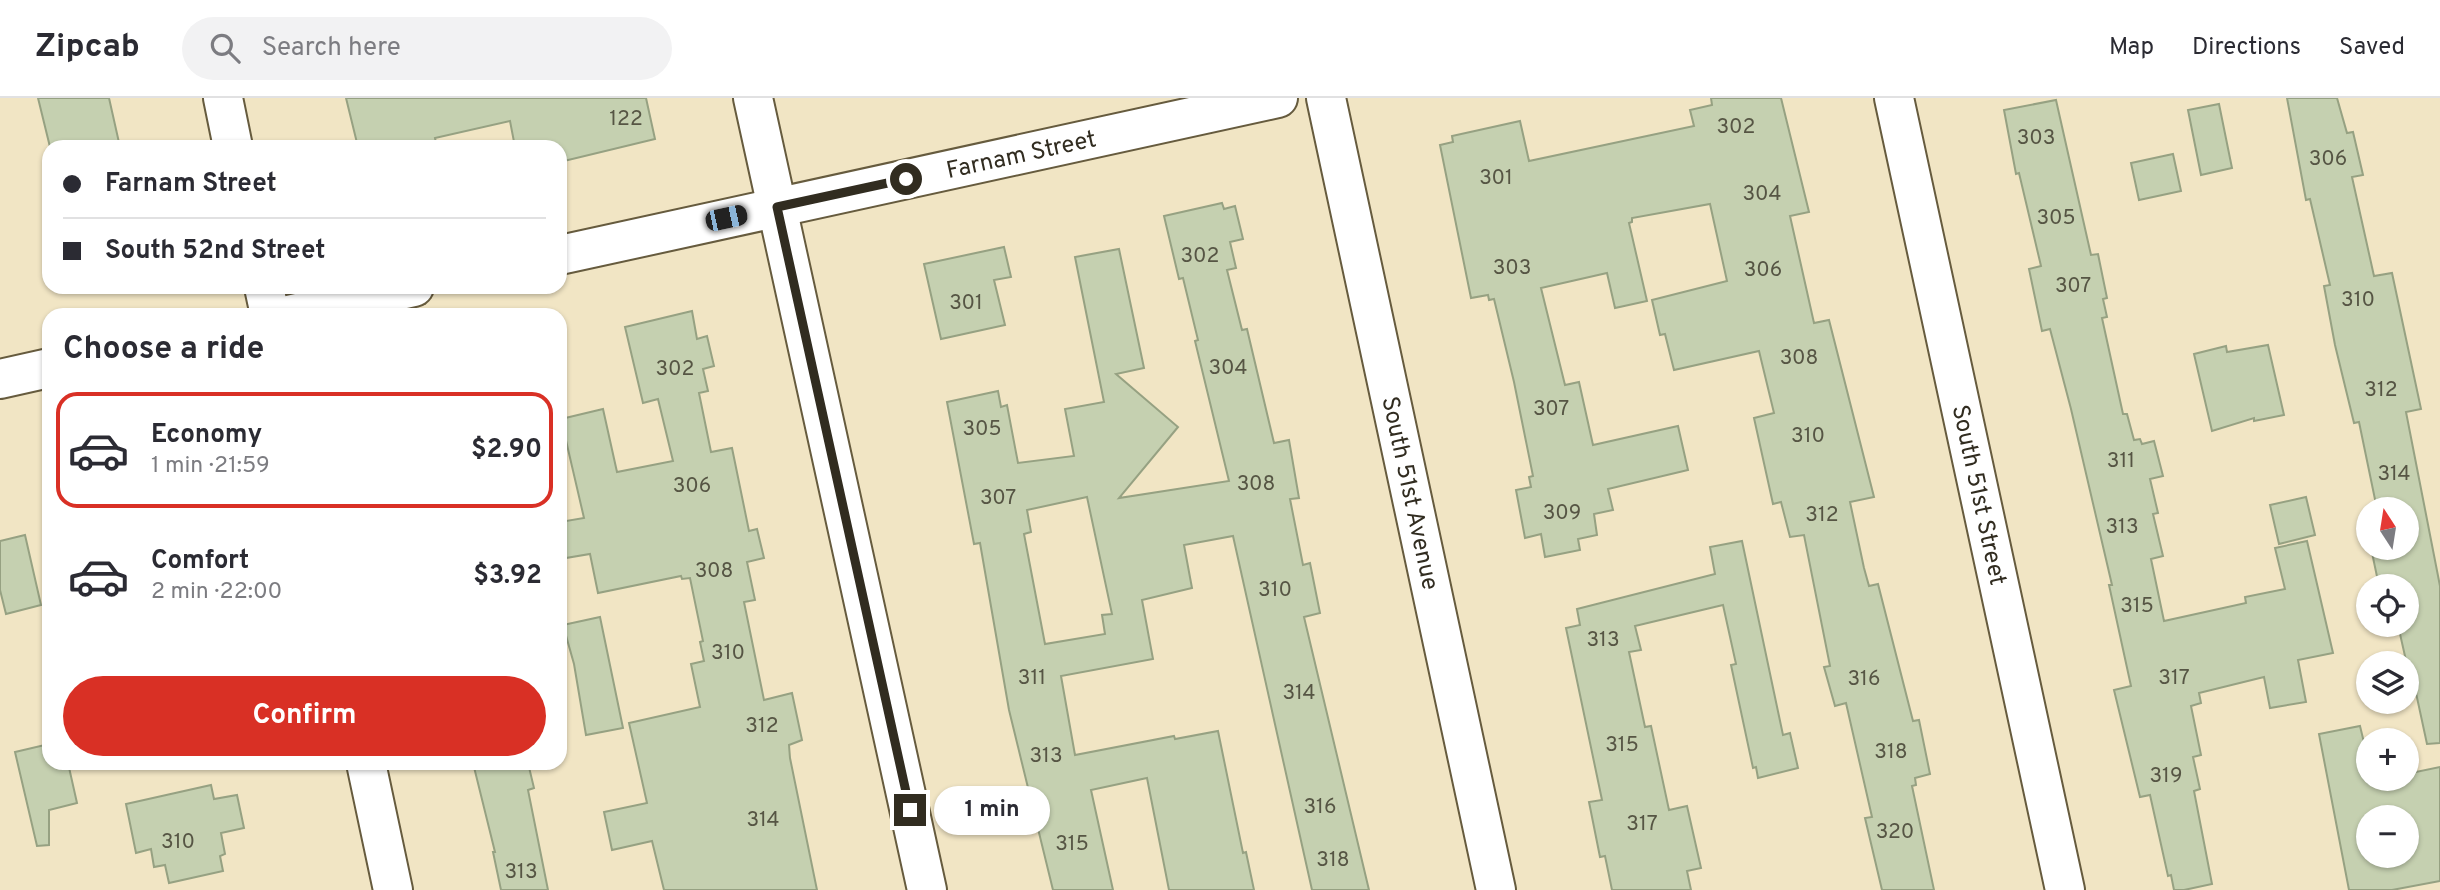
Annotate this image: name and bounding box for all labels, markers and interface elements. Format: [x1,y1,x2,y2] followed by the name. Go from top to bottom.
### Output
[182,17,672,80] search box
[35,27,140,69] text: Zipcab
[206,29,244,67] icon: search
[262,32,401,65] text: Search here
[2109,33,2154,63] text: Map
[2192,33,2301,63] text: Directions
[2339,33,2405,63] text: Saved
[609,106,643,133] house number: 122
[1717,114,1755,141] house number: 302
[944,125,1099,187] street label: Farnam Street
[2017,125,2055,152] house number: 303
[2309,146,2347,173] house number: 306
[890,163,922,195] route start
[1479,165,1513,192] house number: 301
[105,168,277,201] text: Farnam Street
[1743,181,1781,208] house number: 304
[704,203,749,233] car
[2037,205,2075,232] house number: 305
[105,235,326,268] text: South 52nd Street
[1181,243,1219,270] house number: 302
[1493,255,1531,282] house number: 303
[1744,257,1782,284] house number: 306
[2055,273,2091,300] house number: 307
[2341,287,2375,314] house number: 310
[949,290,983,317] house number: 301
[63,330,264,370] text: Choose a ride
[1780,345,1818,372] house number: 308
[1209,355,1247,382] house number: 304
[656,356,694,383] house number: 302
[2364,377,2398,404] house number: 312
[1373,394,1444,593] street label: South 51st Avenue
[1533,396,1569,423] house number: 307
[1944,402,2012,588] street label: South 51st Street
[963,416,1001,443] house number: 305
[67,419,130,482] icon: car
[151,419,262,452] text: Economy
[1791,423,1825,450] house number: 310
[471,434,542,467] text: $2.90
[2107,448,2135,475] house number: 311
[151,452,270,481] text: 1 min · 21:59
[2377,461,2411,488] house number: 314
[1237,471,1275,498] house number: 308
[673,473,711,500] house number: 306
[980,485,1016,512] house number: 307
[2356,497,2418,560] north arrow
[2356,497,2419,868] map controls
[1543,500,1581,527] house number: 309
[1805,502,1839,529] house number: 312
[2105,514,2139,541] house number: 313
[67,545,130,608] icon: car
[151,545,249,578] text: Comfort
[695,558,733,585] house number: 308
[473,560,542,593] text: $3.92
[2356,574,2419,637] button: locate
[1258,577,1292,604] house number: 310
[151,578,282,607] text: 2 min · 22:00
[2120,593,2154,620] house number: 315
[1586,627,1620,654] house number: 313
[711,640,745,667] house number: 310
[2356,651,2419,714] button: layers
[1018,665,1046,692] house number: 311
[2158,665,2190,692] house number: 317
[1848,666,1880,693] house number: 316
[63,676,546,756] button: Confirm
[1282,680,1316,707] house number: 314
[745,713,779,740] house number: 312
[2356,728,2419,791] button: +
[1605,732,1639,759] house number: 315
[1874,739,1908,766] house number: 318
[1029,743,1063,770] house number: 313
[2150,763,2182,790] house number: 319
[934,786,1050,834] callout: 1 min
[894,794,926,826] route end
[1304,794,1336,821] house number: 316
[964,796,1020,825] text: 1 min
[2356,805,2419,868] button: −
[746,807,780,834] house number: 314
[1626,811,1658,838] house number: 317
[1876,819,1914,846] house number: 320
[161,829,195,856] house number: 310
[1055,831,1089,858] house number: 315
[1316,847,1350,874] house number: 318
[504,859,538,886] house number: 313

